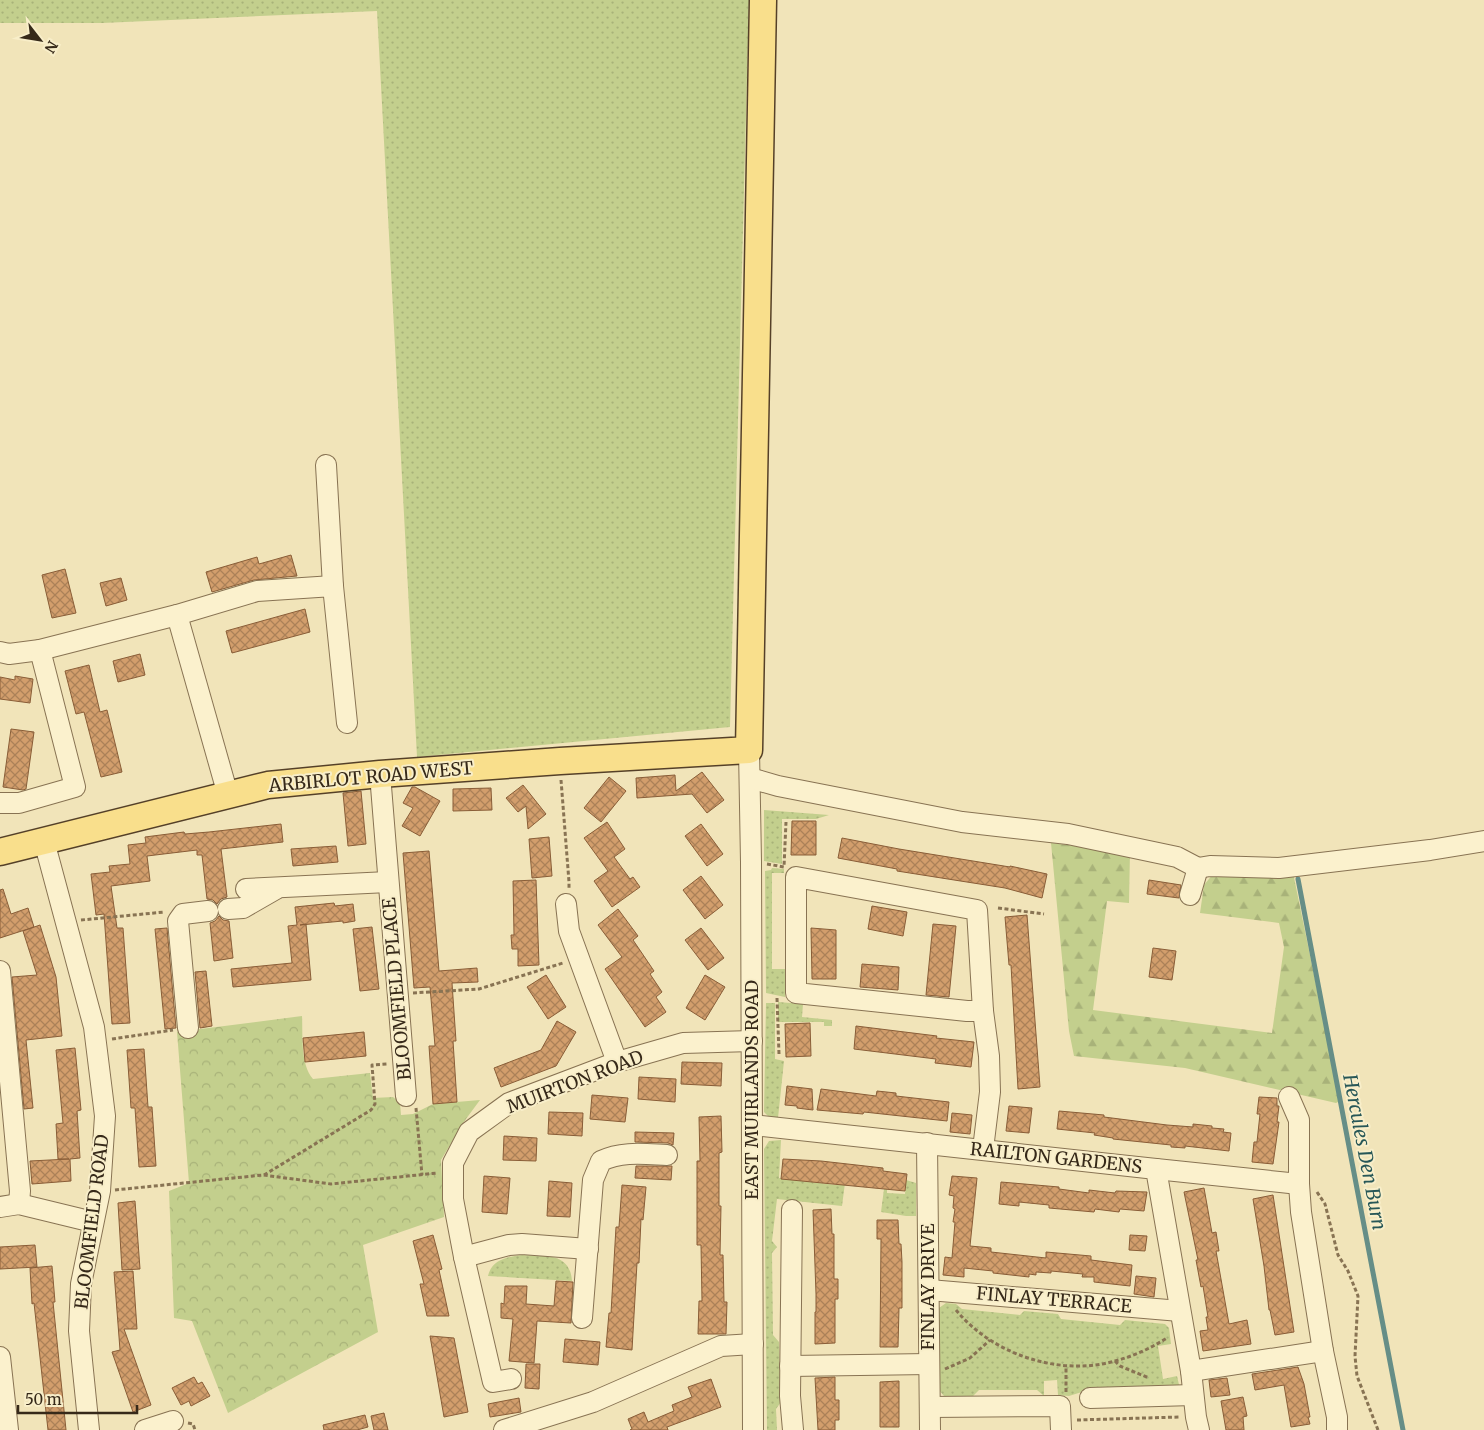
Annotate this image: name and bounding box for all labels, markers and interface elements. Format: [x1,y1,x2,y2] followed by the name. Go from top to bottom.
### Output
[15,15,65,65] north arrow
[41,37,62,56] text: N
[267,756,475,797] street label: ARBIRLOT ROAD WEST
[377,896,416,1081] street label: BLOOMFIELD PLACE
[740,980,763,1200] street label: EAST MUIRLANDS ROAD
[503,1045,646,1118] street label: MUIRTON ROAD
[1338,1071,1392,1232] water label: Hercules Den Burn
[69,1133,114,1311] street label: BLOOMFIELD ROAD
[969,1137,1143,1178] street label: RAILTON GARDENS
[916,1223,939,1350] street label: FINLAY DRIVE
[975,1281,1133,1318] street label: FINLAY TERRACE
[18,1382,136,1414] scale bar
[25,1390,62,1409] text: 50 m

